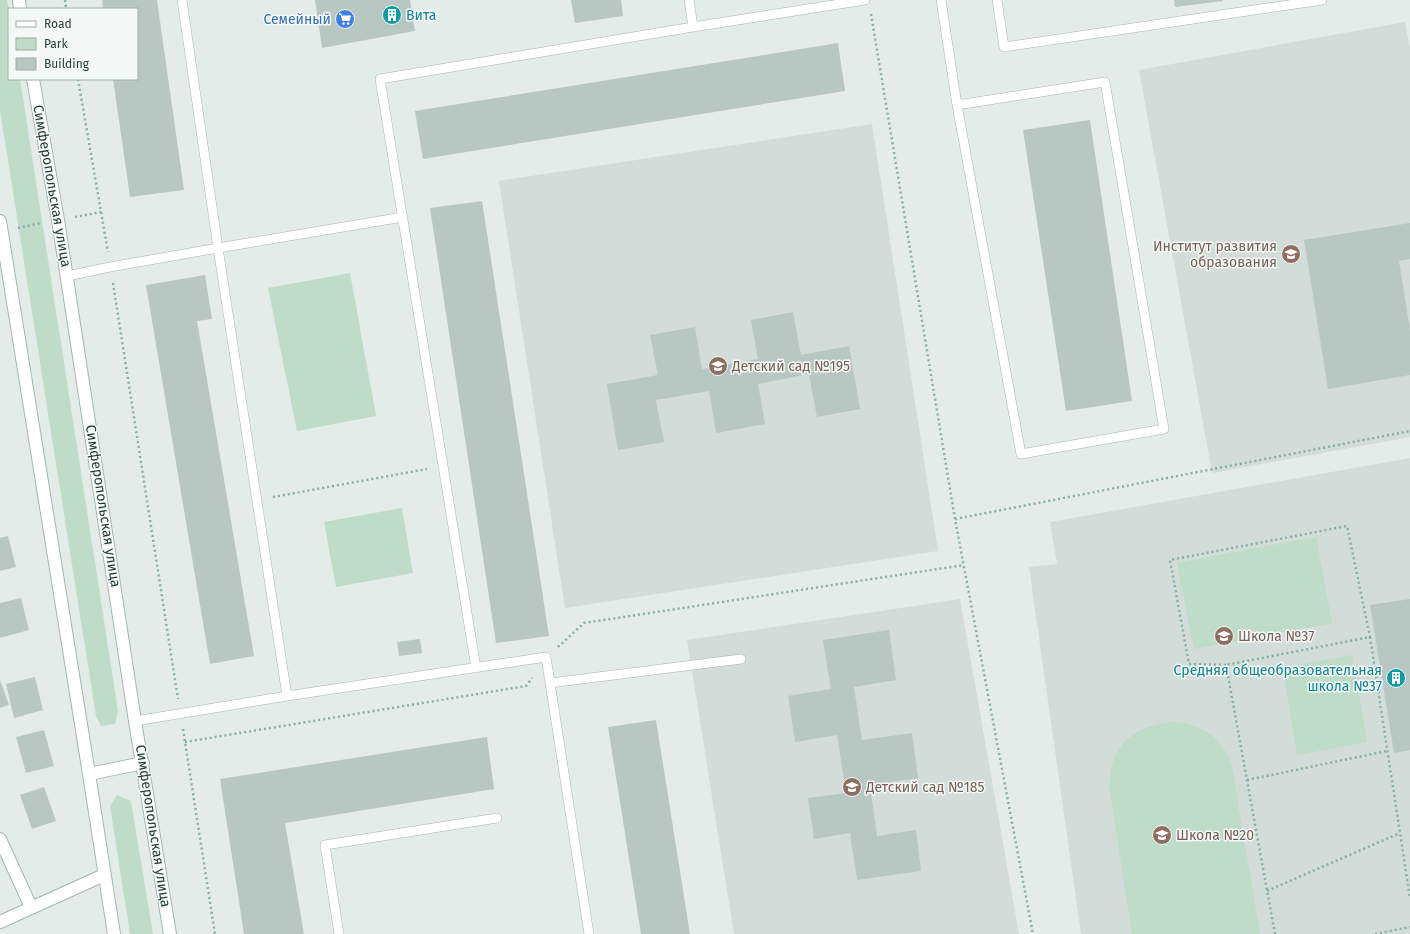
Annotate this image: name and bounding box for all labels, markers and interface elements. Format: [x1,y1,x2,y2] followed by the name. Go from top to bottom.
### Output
[381,4,403,26] building icon: Вита
[406,7,436,24] place label: Вита
[8,8,138,80] legend
[334,8,356,30] supermarket icon: Семейный
[263,11,331,28] place label: Семейный
[44,17,72,31] text: Road
[44,37,68,51] text: Park
[44,57,90,71] text: Building
[29,104,75,268] street label: Симферопольская улица
[1153,238,1277,271] place label: Институт развития образования
[1280,243,1302,265] school or university icon: Институт развития образования
[707,355,729,377] school or university icon: Детский сад №195
[731,358,850,375] place label: Детский сад №195
[82,424,124,588] street label: Симферопольская улица
[1213,625,1235,647] school or university icon: Школа №37
[1238,628,1314,645] place label: Школа №37
[1174,662,1382,695] place label: Средняя общеобразовательная школа №37
[1385,667,1407,689] building icon: Средняя общеобразовательная школа №37
[132,744,174,908] street label: Симферопольская улица
[841,776,863,798] school or university icon: Детский сад №185
[865,779,984,796] place label: Детский сад №185
[1151,824,1173,846] school or university icon: Школа №20
[1176,827,1254,844] place label: Школа №20

